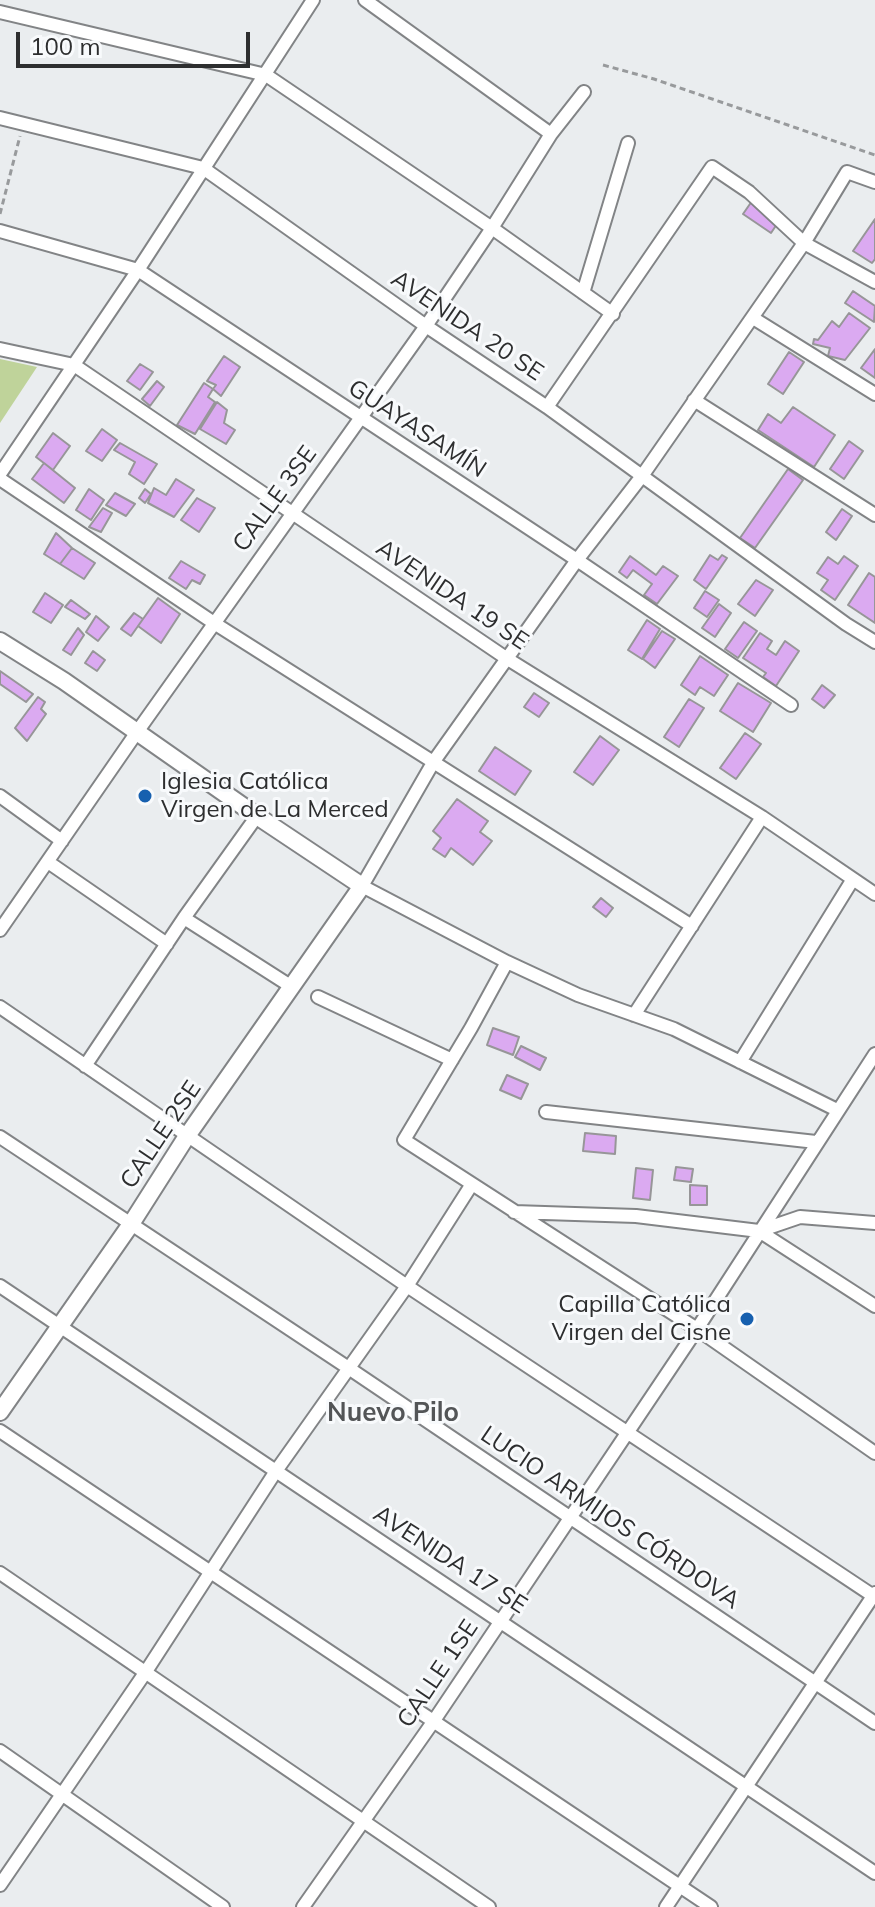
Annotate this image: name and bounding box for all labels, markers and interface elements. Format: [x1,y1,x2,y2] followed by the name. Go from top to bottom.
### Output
[20,16,254,66] scale bar
[30,31,101,61] text: 100 m
[386,265,548,387] street label: AVENIDA 20 SE
[343,374,491,484] street label: GUAYASAMÍN
[227,441,323,557] street label: CALLE 3SE
[371,534,533,656] street label: AVENIDA 19 SE
[161,768,389,824] place label: Iglesia Católica Virgen de La Merced
[136,787,154,805] marker: Iglesia Católica Virgen de La Merced
[114,1076,208,1194] street label: CALLE 2SE
[552,1291,731,1347] place label: Capilla Católica Virgen del Cisne
[738,1310,756,1328] marker: Capilla Católica Virgen del Cisne
[327,1397,459,1429] district label: Nuevo Pilo
[475,1420,745,1616] street label: LUCIO ARMIJOS CÓRDOVA
[368,1500,532,1620] street label: AVENIDA 17 SE
[391,1615,485,1733] street label: CALLE 1SE

